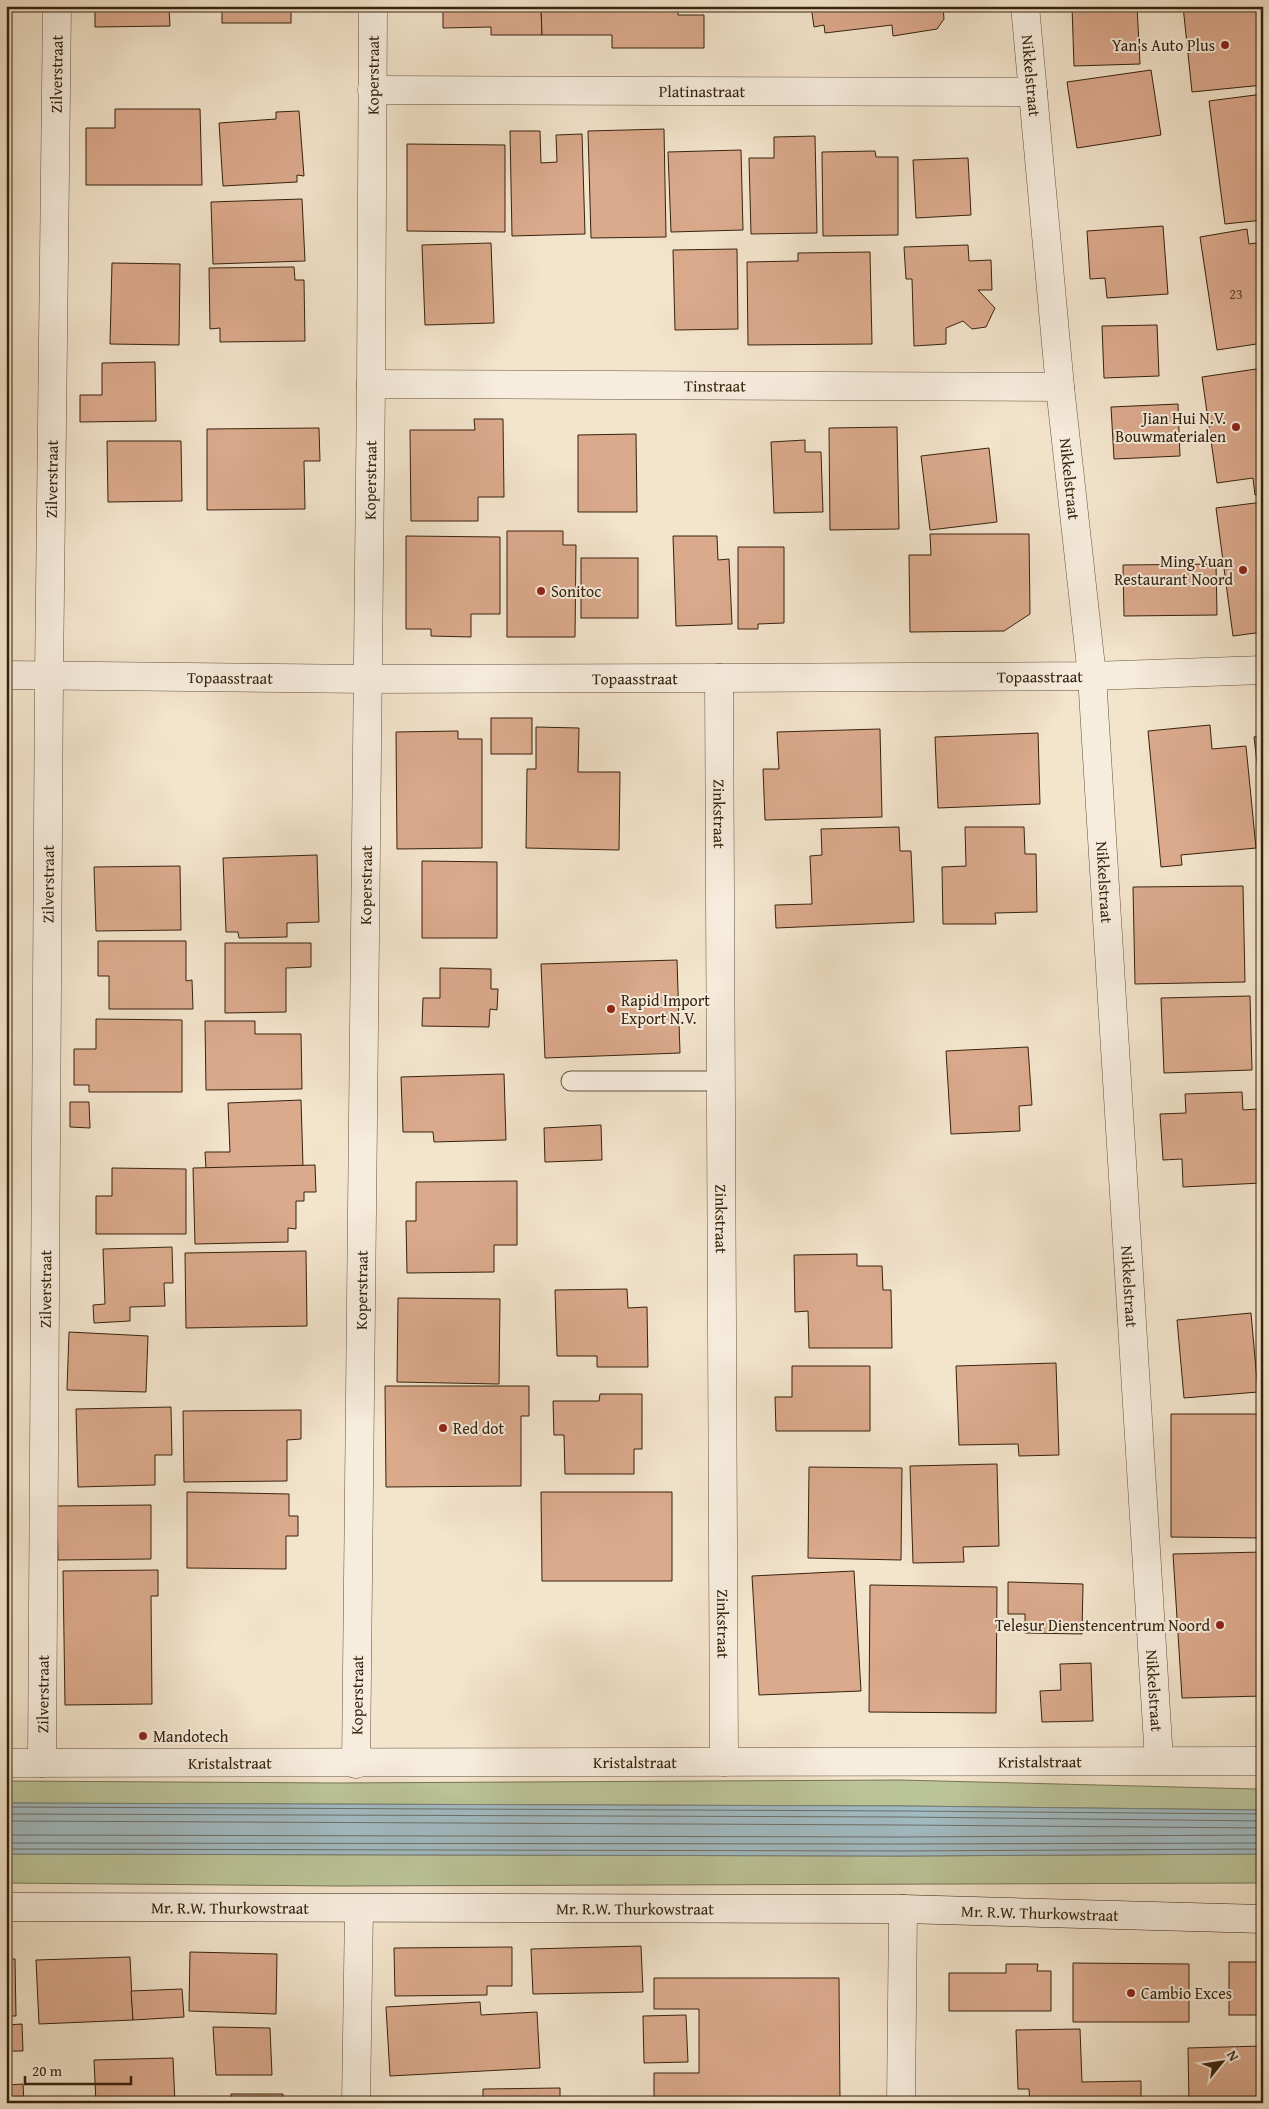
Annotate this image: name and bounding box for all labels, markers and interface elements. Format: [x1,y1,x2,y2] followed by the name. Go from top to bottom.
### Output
[1112,33,1215,57] place label: Yan's Auto Plus
[44,34,69,113] street label: Zilverstraat
[1016,34,1047,118] street label: Nikkelstraat
[360,35,385,115] street label: Koperstraat
[1219,39,1231,51] marker: Yan's Auto Plus
[659,79,746,103] street label: Platinastraat
[1229,284,1243,304] house number: 23
[684,373,746,398] street label: Tinstraat
[1115,406,1226,448] place label: Jian Hui N.V. Bouwmaterialen
[1230,421,1242,433] marker: Jian Hui N.V. Bouwmaterialen
[1054,437,1087,521] street label: Nikkelstraat
[39,439,64,518] street label: Zilverstraat
[358,440,382,520] street label: Koperstraat
[1114,549,1233,591] place label: Ming Yuan Restaurant Noord
[1237,564,1249,576] marker: Ming Yuan Restaurant Noord
[551,579,601,603] place label: Sonitoc
[535,585,547,597] marker: Sonitoc
[997,664,1083,689] street label: Topaasstraat
[187,665,273,690] street label: Topaasstraat
[592,666,678,690] street label: Topaasstraat
[707,779,732,849] street label: Zinkstraat
[1090,840,1119,924] street label: Nikkelstraat
[35,844,60,923] street label: Zilverstraat
[353,845,378,925] street label: Koperstraat
[621,988,710,1030] place label: Rapid Import Export N.V.
[605,1003,617,1015] marker: Rapid Import Export N.V.
[709,1184,734,1254] street label: Zinkstraat
[1115,1245,1144,1329] street label: Nikkelstraat
[33,1249,57,1328] street label: Zilverstraat
[349,1250,374,1330] street label: Koperstraat
[453,1416,504,1440] place label: Red dot
[437,1422,449,1434] marker: Red dot
[711,1589,736,1659] street label: Zinkstraat
[995,1613,1210,1637] place label: Telesur Dienstencentrum Noord
[1214,1619,1226,1631] marker: Telesur Dienstencentrum Noord
[1140,1649,1169,1733] street label: Nikkelstraat
[30,1654,55,1733] street label: Zilverstraat
[344,1655,369,1735] street label: Koperstraat
[153,1724,228,1748] place label: Mandotech
[137,1730,149,1742] marker: Mandotech
[998,1749,1082,1773] street label: Kristalstraat
[593,1750,677,1774] street label: Kristalstraat
[188,1751,272,1775] street label: Kristalstraat
[151,1895,309,1920] street label: Mr. R.W. Thurkowstraat
[556,1896,714,1921] street label: Mr. R.W. Thurkowstraat
[961,1899,1120,1927] street label: Mr. R.W. Thurkowstraat
[1141,1981,1232,2005] place label: Cambio Exces
[1125,1987,1137,1999] marker: Cambio Exces
[1196,2036,1246,2086] north arrow
[1222,2046,1245,2065] text: N
[25,2054,131,2086] scale bar
[32,2060,63,2081] text: 20 m

